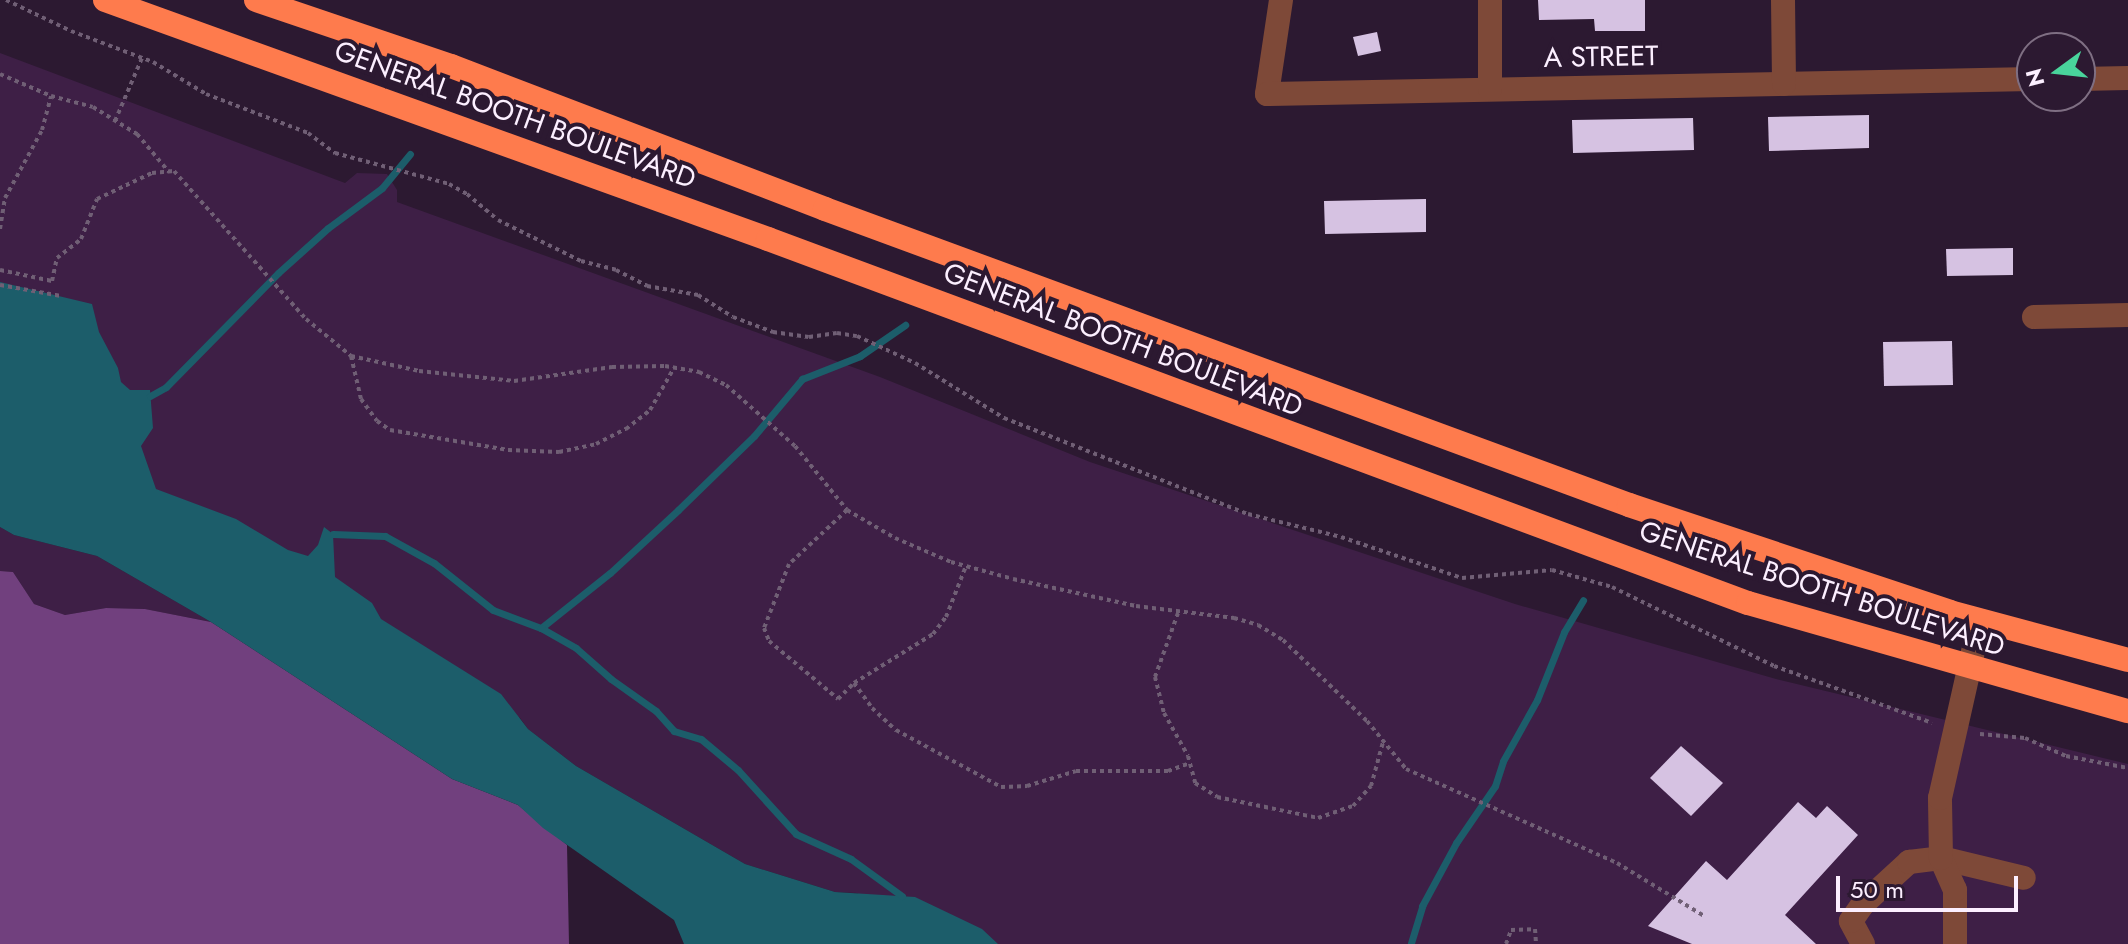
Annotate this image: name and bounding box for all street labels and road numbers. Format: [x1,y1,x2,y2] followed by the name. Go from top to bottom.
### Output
[330,34,700,196] street label: GENERAL BOOTH BOULEVARD
[1543,39,1659,75] street label: A STREET
[939,256,1307,424] street label: GENERAL BOOTH BOULEVARD
[1635,514,2009,664] street label: GENERAL BOOTH BOULEVARD

